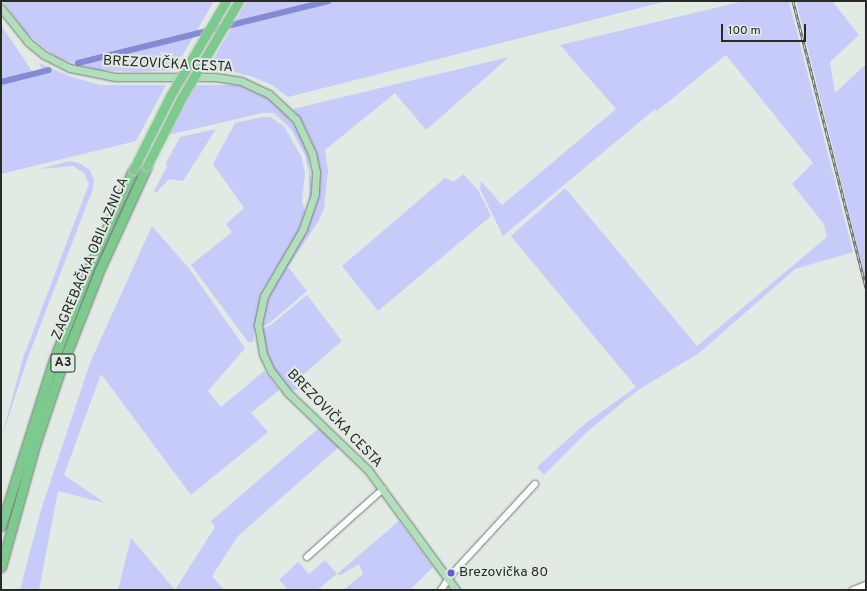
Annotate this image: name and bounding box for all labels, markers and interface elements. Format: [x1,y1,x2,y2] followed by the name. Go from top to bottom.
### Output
[723,16,808,42] scale bar
[728,23,761,39] text: 100 m
[102,53,234,77] street label: BREZOVIČKA CESTA
[49,175,133,343] street label: ZAGREBAČKA OBILAZNICA
[50,352,76,374] road number: A3
[283,366,385,472] street label: BREZOVIČKA CESTA
[459,565,548,581] place label: Brezovička 80
[446,568,456,578] marker: Brezovička 80

